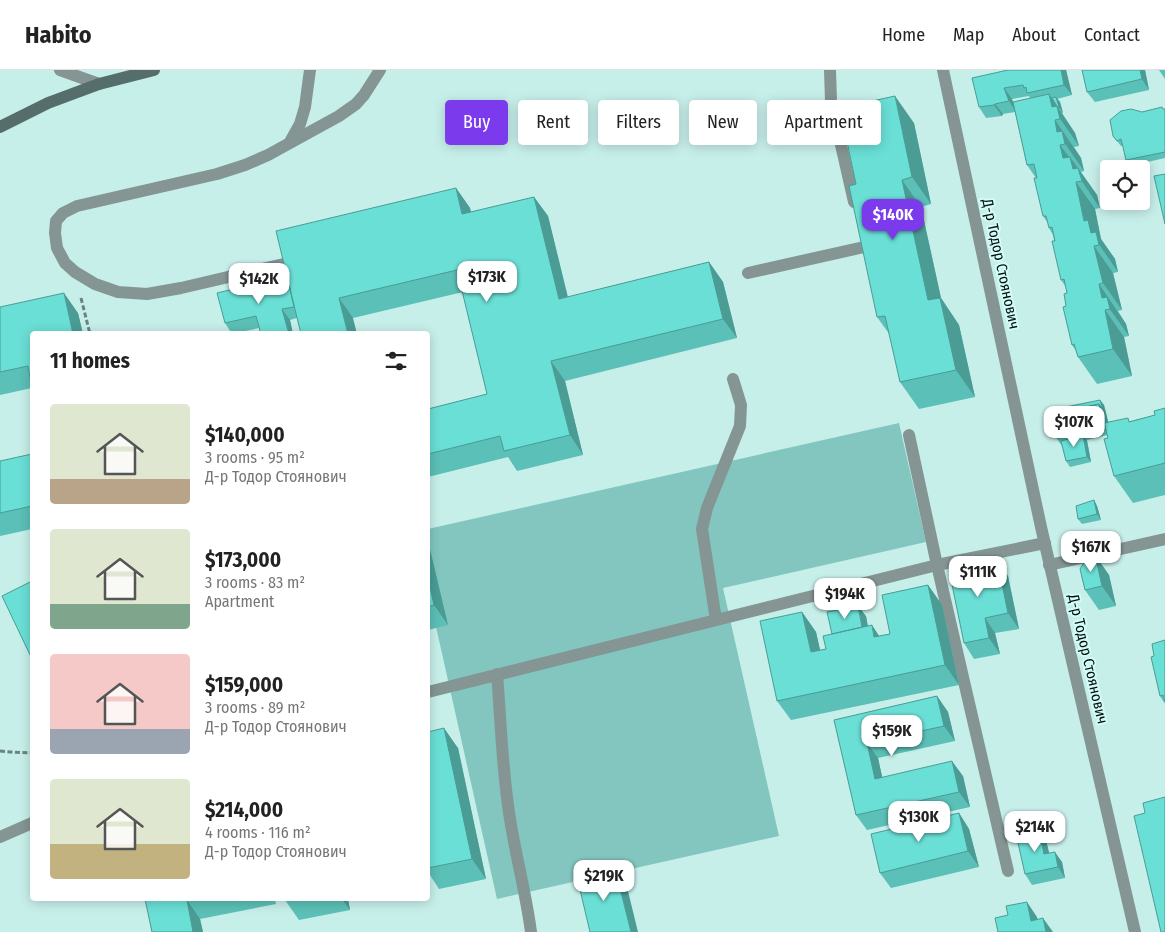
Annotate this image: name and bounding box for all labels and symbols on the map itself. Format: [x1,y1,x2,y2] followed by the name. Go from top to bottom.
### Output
[978,196,1024,331] street label: Д-р Тодор Стоянович
[858,198,928,241] pin: $140K
[452,260,522,303] pin: $173K
[224,262,294,305] pin: $142K
[1039,406,1109,448] pin: $107K
[1056,530,1126,573] pin: $167K
[943,556,1013,598] pin: $111K
[810,578,880,620] pin: $194K
[1064,591,1112,726] street label: Д-р Тодор Стоянович
[857,714,927,757] pin: $159K
[884,800,954,843] pin: $130K
[1000,810,1070,853] pin: $214K
[569,860,639,902] pin: $219K

